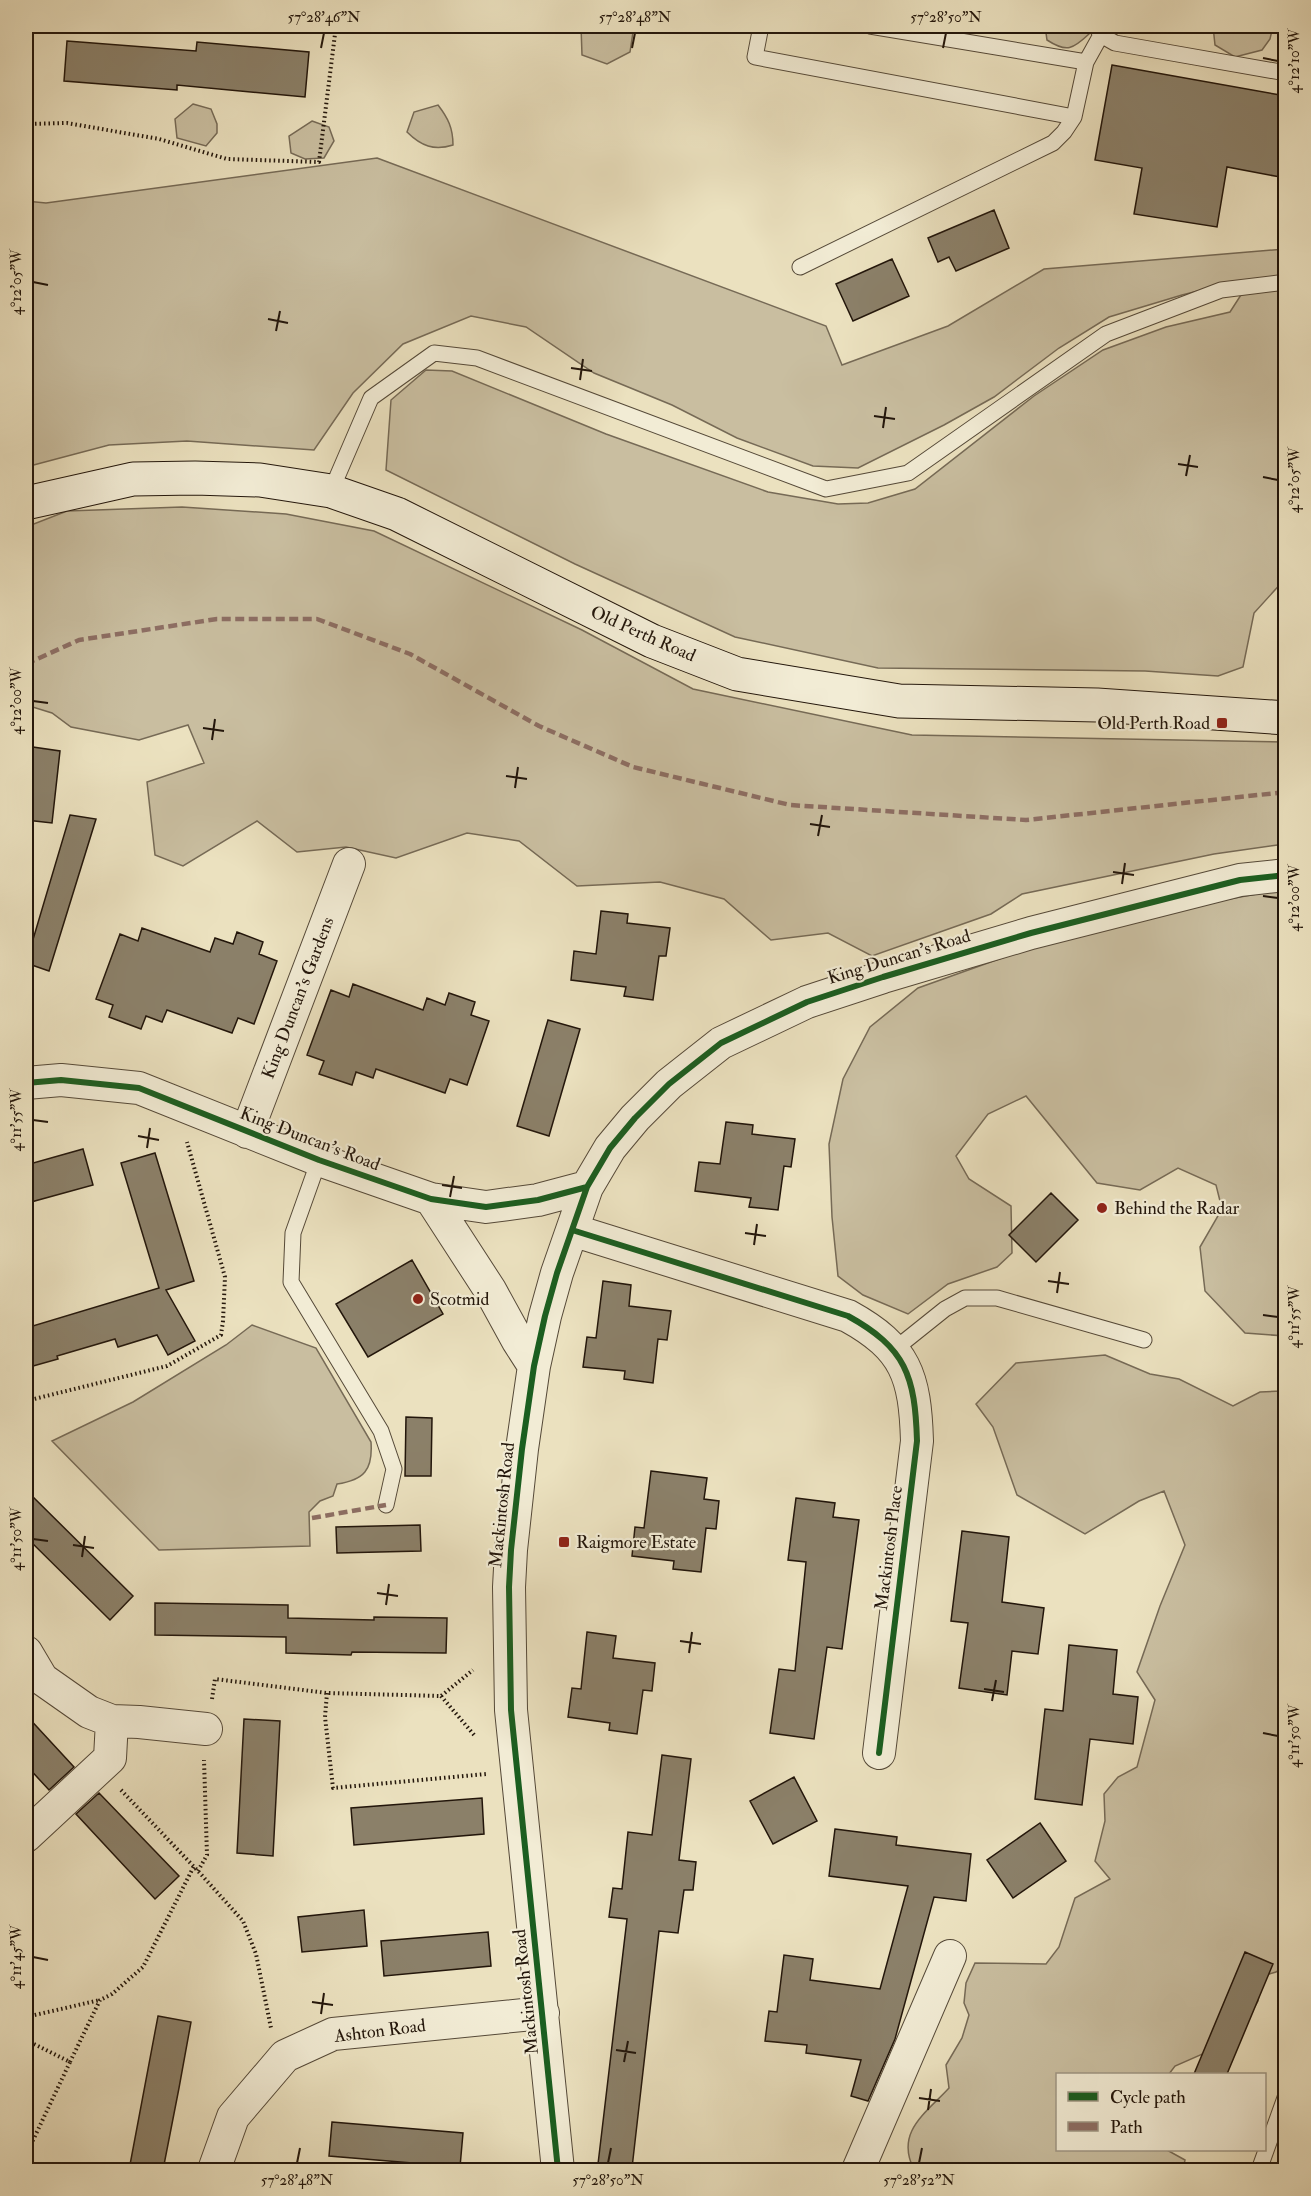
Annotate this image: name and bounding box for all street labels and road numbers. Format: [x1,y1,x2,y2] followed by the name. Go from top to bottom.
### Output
[587,601,699,667] street label: Old Perth Road
[257,914,339,1082] street label: King Duncan's Gardens
[825,924,973,990] street label: King Duncan's Road
[237,1102,383,1176] street label: King Duncan's Road
[484,1441,520,1569] street label: Mackintosh Road
[870,1484,908,1612] street label: Mackintosh Place
[508,1928,544,2056] street label: Mackintosh Road
[332,2014,427,2048] street label: Ashton Road

